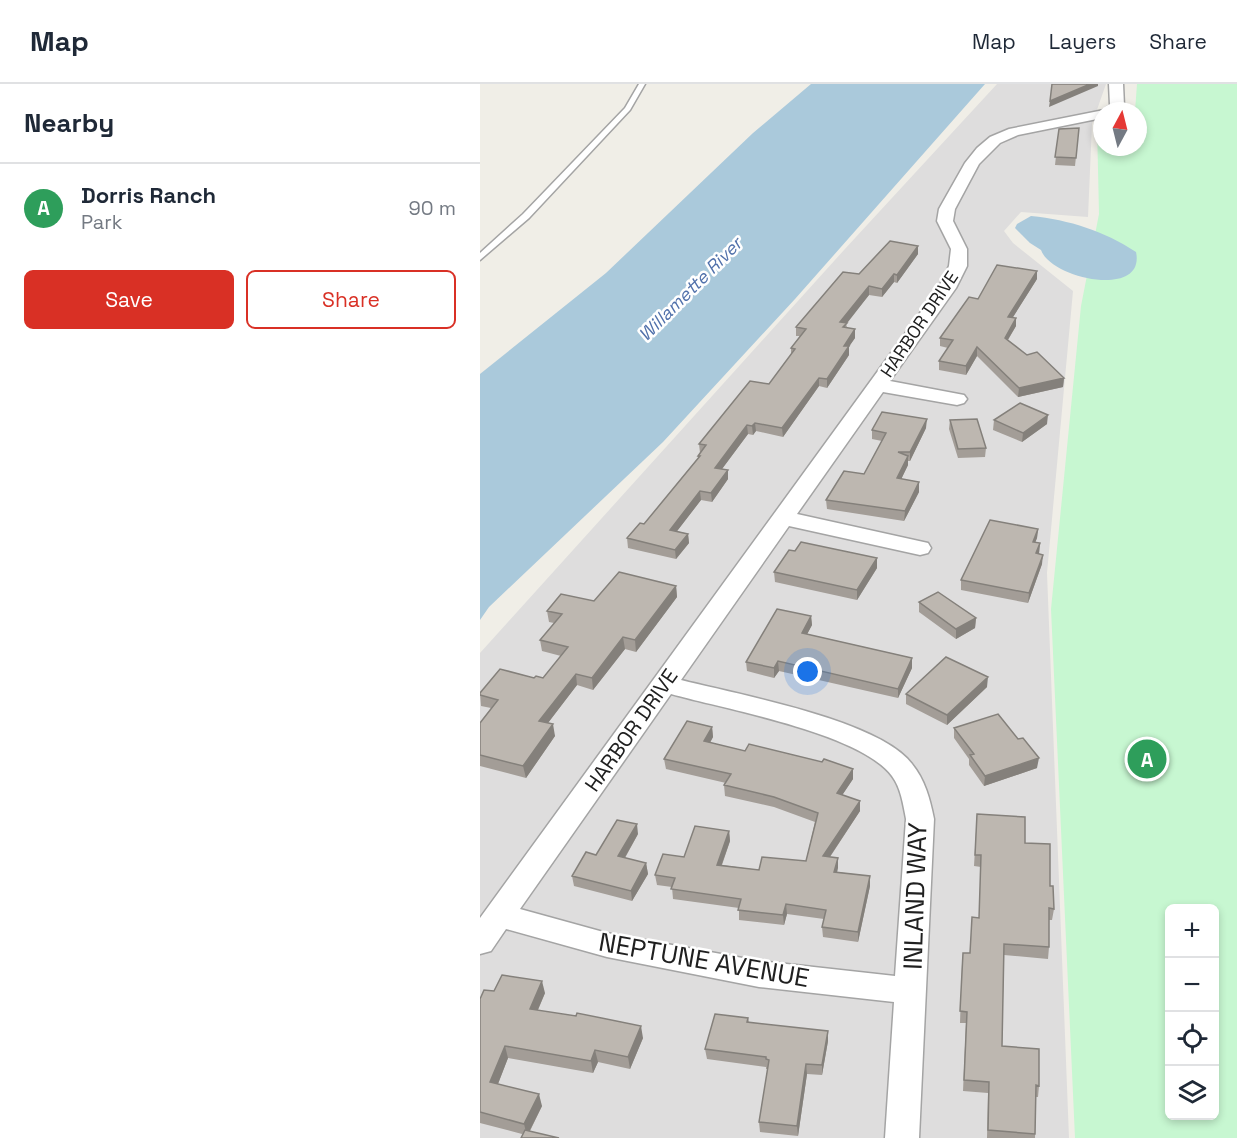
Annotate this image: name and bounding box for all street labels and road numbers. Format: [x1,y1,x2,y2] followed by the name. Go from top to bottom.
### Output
[875,266,963,382] street label: HARBOR DRIVE
[579,663,683,797] street label: HARBOR DRIVE
[895,822,935,970] street label: INLAND WAY
[596,925,812,995] street label: NEPTUNE AVENUE

